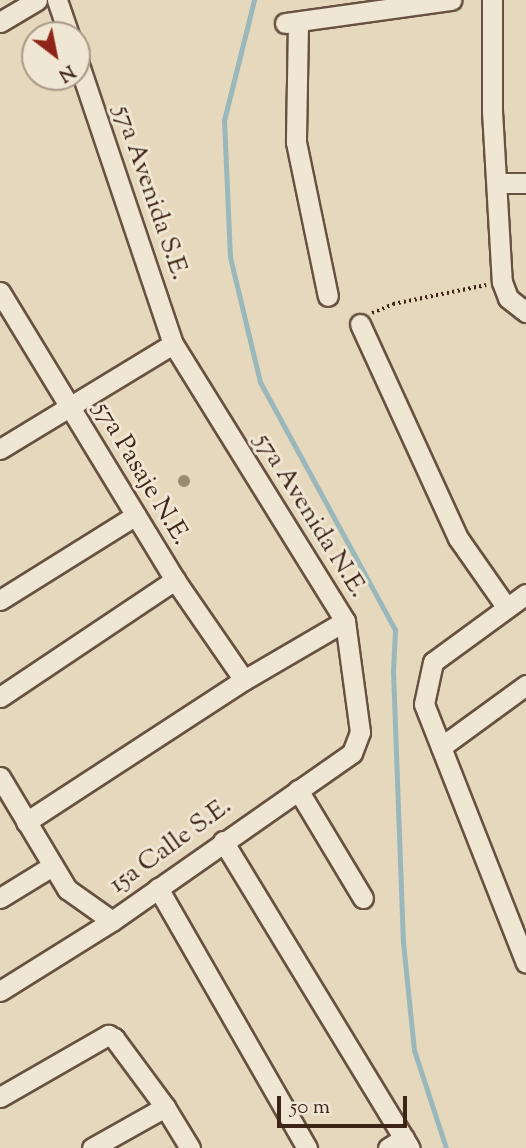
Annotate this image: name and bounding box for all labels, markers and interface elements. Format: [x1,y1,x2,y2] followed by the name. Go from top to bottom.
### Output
[21,21,91,91] north arrow
[53,57,80,88] text: N
[106,102,194,284] street label: 57a Avenida S.E.
[86,397,196,551] street label: 57a Pasaje N.E.
[247,428,373,604] street label: 57a Avenida N.E.
[104,791,238,901] street label: 15a Calle S.E.
[281,1082,410,1126] scale bar
[290,1093,330,1123] text: 50 m

